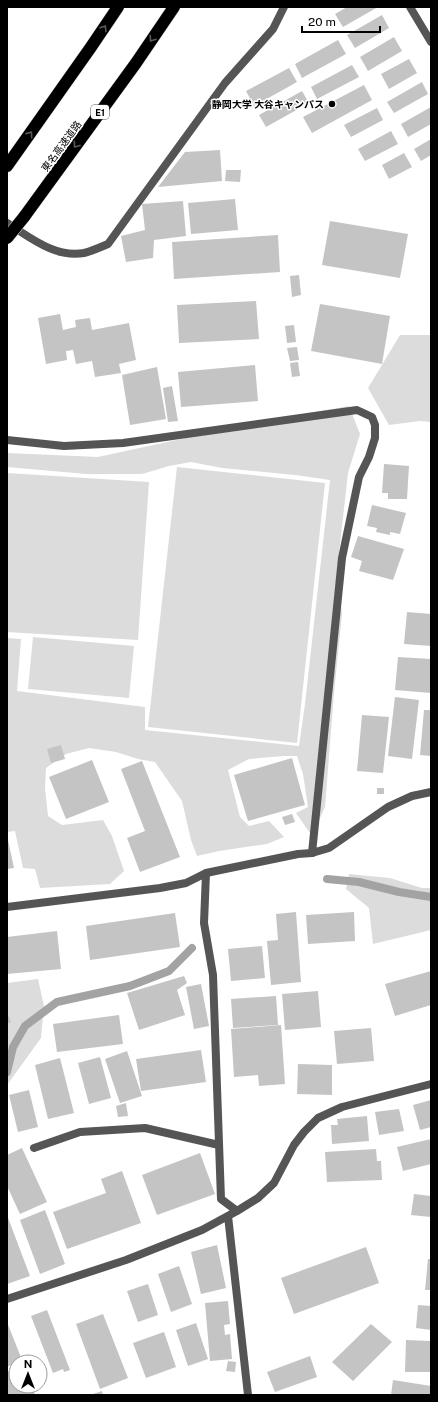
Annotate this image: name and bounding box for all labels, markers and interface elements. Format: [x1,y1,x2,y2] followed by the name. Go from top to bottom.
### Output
[302,8,380,34] scale bar
[308,15,336,29] text: 20 m
[99,25,107,32] one-way arrow
[149,35,157,42] one-way arrow
[212,98,324,110] place label: 静岡大学 大谷キャンパス
[327,99,337,109] marker: 静岡大学 大谷キャンパス
[91,105,109,119] road number: E1
[39,118,83,174] street label: 東名高速道路
[25,131,33,138] one-way arrow
[74,140,81,147] one-way arrow
[8,1354,48,1394] north arrow
[24,1358,32,1370] text: N

